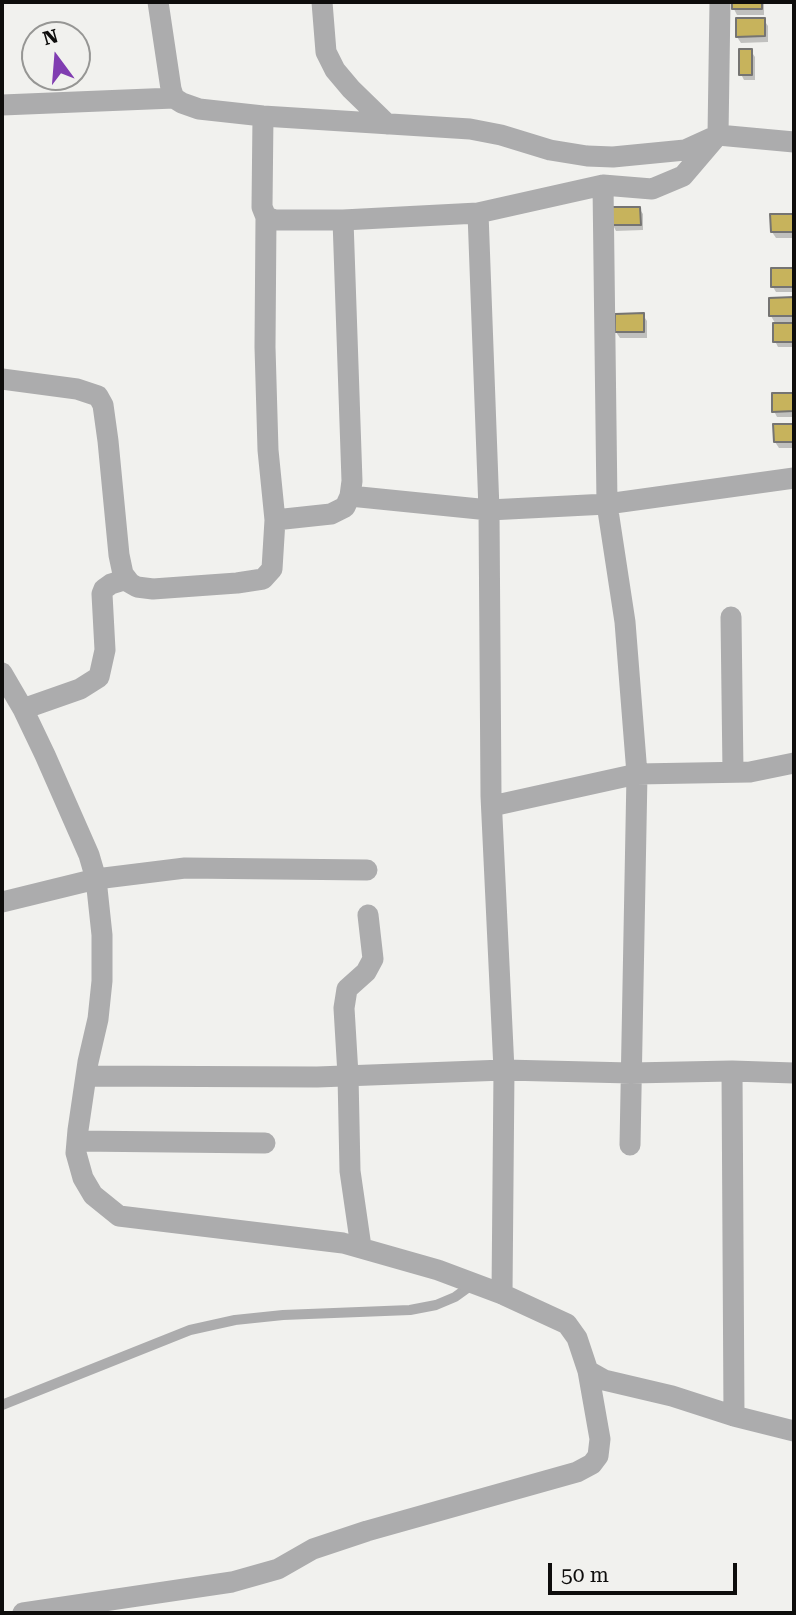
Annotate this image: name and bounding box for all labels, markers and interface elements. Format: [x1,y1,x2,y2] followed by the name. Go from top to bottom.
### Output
[21,21,91,91] north arrow
[40,24,61,50] text: N
[551,1548,740,1592] scale bar
[561,1563,609,1587] text: 50 m

